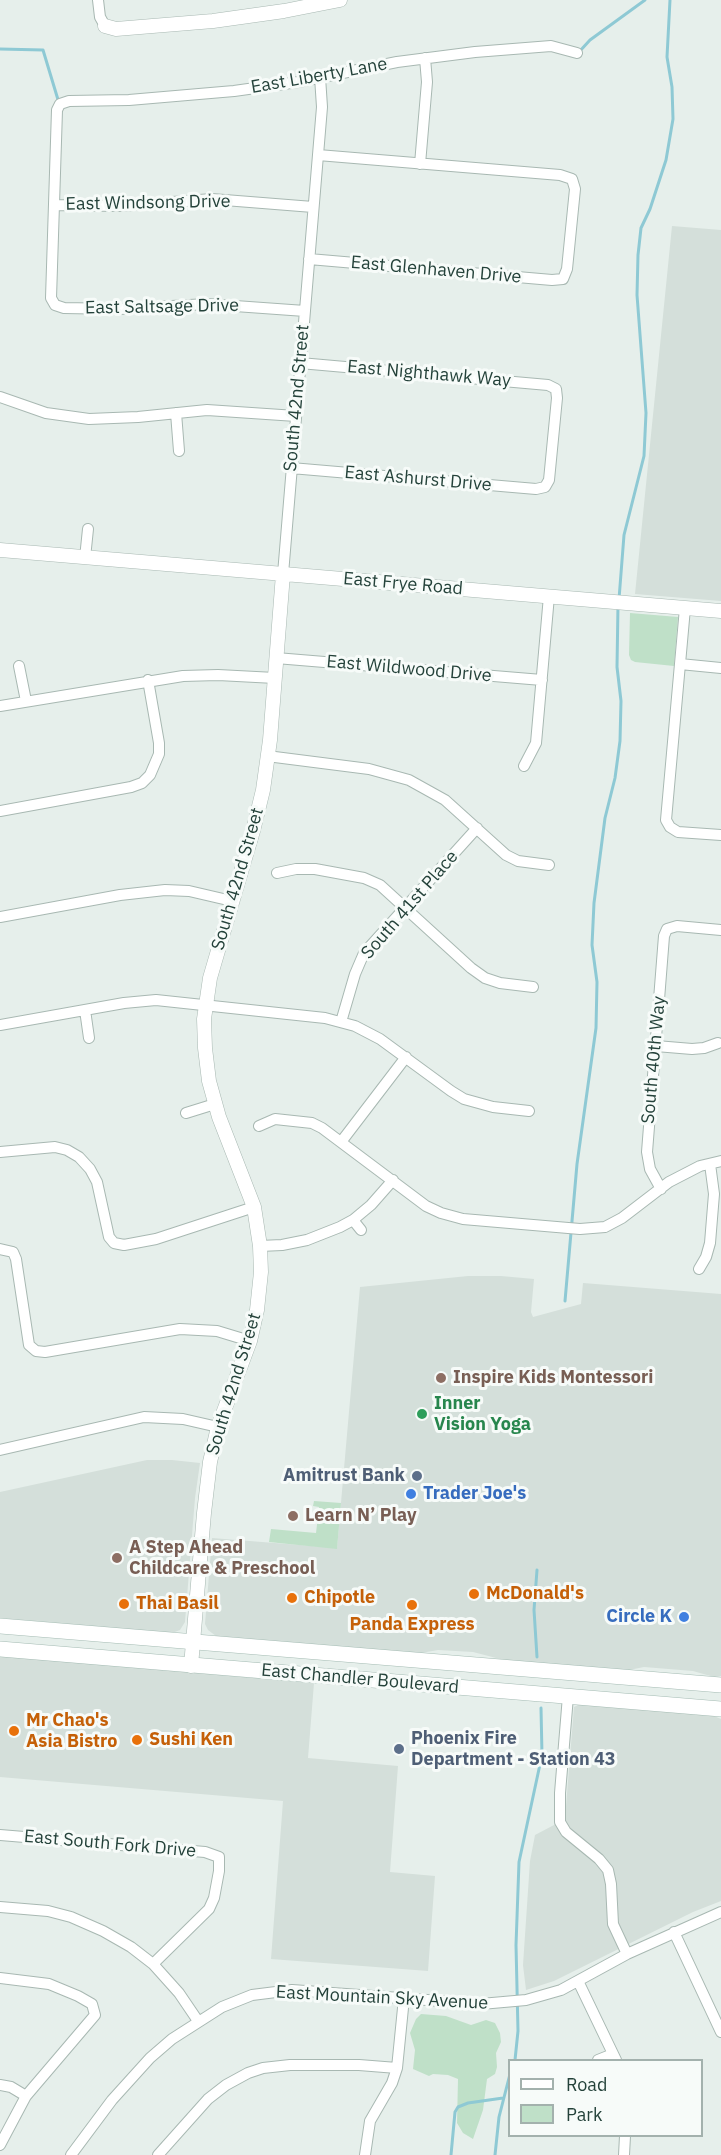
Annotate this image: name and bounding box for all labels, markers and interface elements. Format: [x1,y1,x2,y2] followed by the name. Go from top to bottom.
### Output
[249,53,389,99] street label: East Liberty Lane
[65,191,231,215] street label: East Windsong Drive
[350,252,522,288] street label: East Glenhaven Drive
[85,295,239,319] street label: East Saltsage Drive
[280,324,314,472] street label: South 42nd Street
[346,356,512,392] street label: East Nighthawk Way
[344,462,492,496] street label: East Ashurst Drive
[342,568,464,600] street label: East Frye Road
[326,651,492,687] street label: East Wildwood Drive
[207,805,269,953] street label: South 42nd Street
[357,846,463,964] street label: South 41st Place
[638,995,670,1125] street label: South 40th Way
[202,1310,266,1458] street label: South 42nd Street
[453,1367,653,1389] place label: Inspire Kids Montessori
[434,1371,448,1385] marker: Inspire Kids Montessori
[434,1393,531,1436] place label: Inner Vision Yoga
[415,1407,429,1421] marker: Inner Vision Yoga
[283,1465,405,1487] place label: Amitrust Bank
[410,1469,424,1483] marker: Amitrust Bank
[423,1483,526,1505] place label: Trader Joe's
[404,1487,418,1501] marker: Trader Joe's
[305,1505,417,1527] place label: Learn N’ Play
[286,1509,300,1523] marker: Learn N’ Play
[129,1537,315,1580] place label: A Step Ahead Childcare & Preschool
[110,1551,124,1565] marker: A Step Ahead Childcare & Preschool
[486,1583,584,1605] place label: McDonald's
[304,1587,375,1609] place label: Chipotle
[467,1587,481,1601] marker: McDonald's
[285,1591,299,1605] marker: Chipotle
[136,1593,219,1615] place label: Thai Basil
[117,1597,131,1611] marker: Thai Basil
[405,1598,419,1612] marker: Panda Express
[606,1606,672,1628] place label: Circle K
[677,1610,691,1624] marker: Circle K
[349,1614,475,1636] place label: Panda Express
[260,1660,460,1698] street label: East Chandler Boulevard
[26,1710,117,1752] place label: Mr Chao's Asia Bistro
[7,1724,21,1738] marker: Mr Chao's Asia Bistro
[411,1728,616,1770] place label: Phoenix Fire Department - Station 43
[149,1729,233,1751] place label: Sushi Ken
[130,1733,144,1747] marker: Sushi Ken
[392,1742,406,1756] marker: Phoenix Fire Department - Station 43
[23,1826,197,1862] street label: East South Fork Drive
[275,1982,489,2014] street label: East Mountain Sky Avenue
[508,2059,703,2137] legend
[566,2073,607,2096] text: Road
[566,2103,602,2126] text: Park

